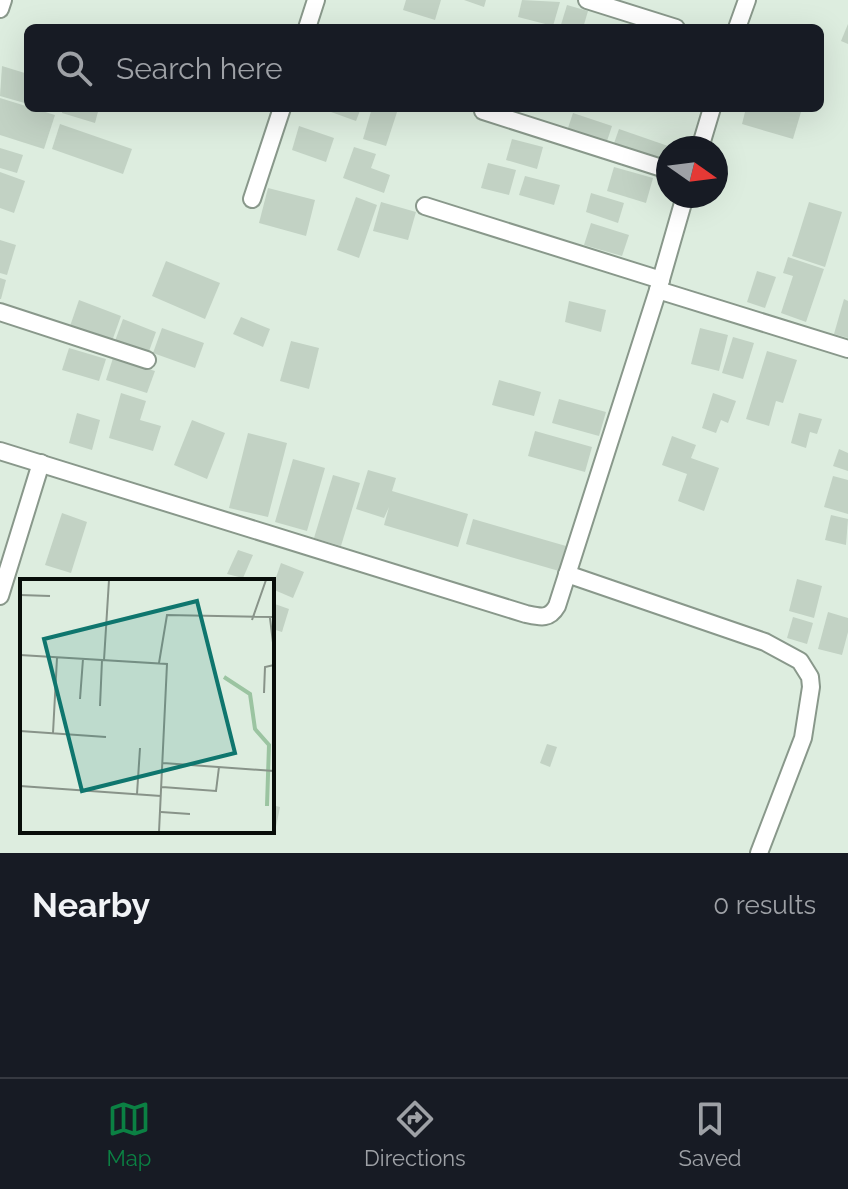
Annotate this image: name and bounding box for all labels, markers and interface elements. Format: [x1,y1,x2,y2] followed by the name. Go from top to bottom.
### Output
[24,24,824,112] search box
[52,46,96,90] icon: search
[116,51,283,86] text: Search here
[656,136,728,208] north arrow
[20,579,274,833] inset map
[32,885,150,925] text: Nearby
[713,890,816,920] text: 0 results
[106,1097,151,1171] tab: Map
[364,1097,466,1171] tab: Directions
[679,1097,742,1171] tab: Saved

